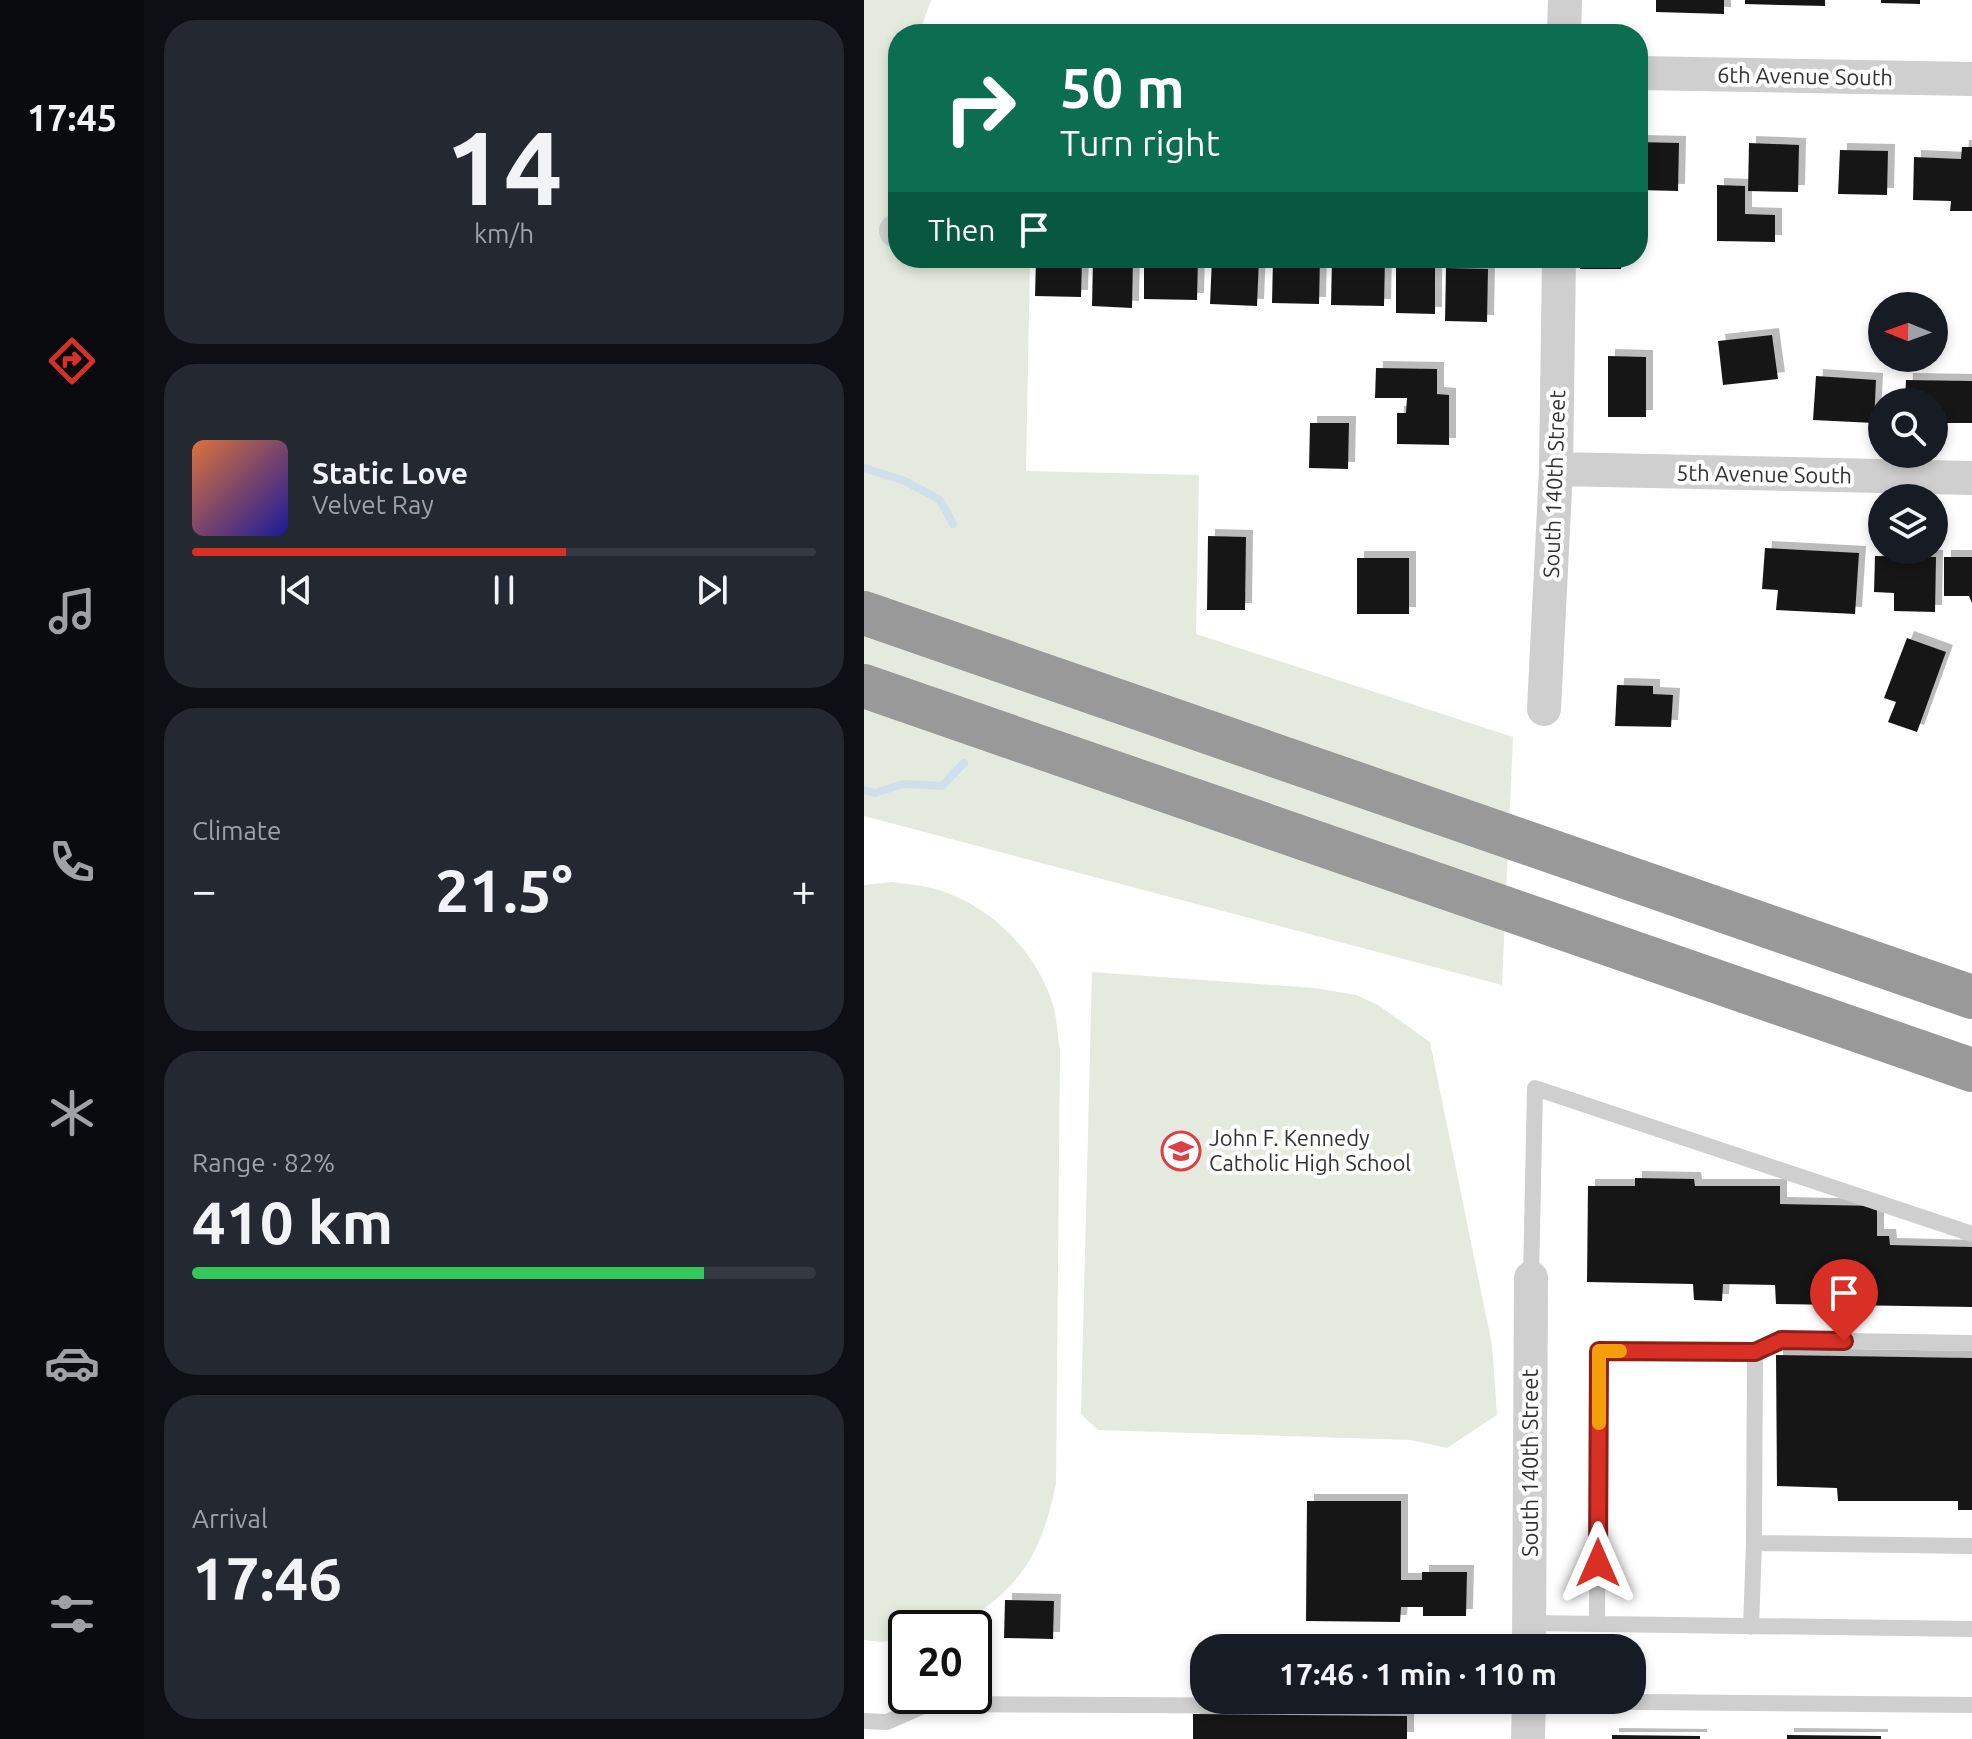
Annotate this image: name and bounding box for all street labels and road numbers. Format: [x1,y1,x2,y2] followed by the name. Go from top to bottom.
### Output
[1717,61,1893,90] street label: 6th Avenue South
[1538,389,1569,578] street label: South 140th Street
[1676,459,1852,488] street label: 5th Avenue South
[1517,1369,1542,1557] street label: South 140th Street

